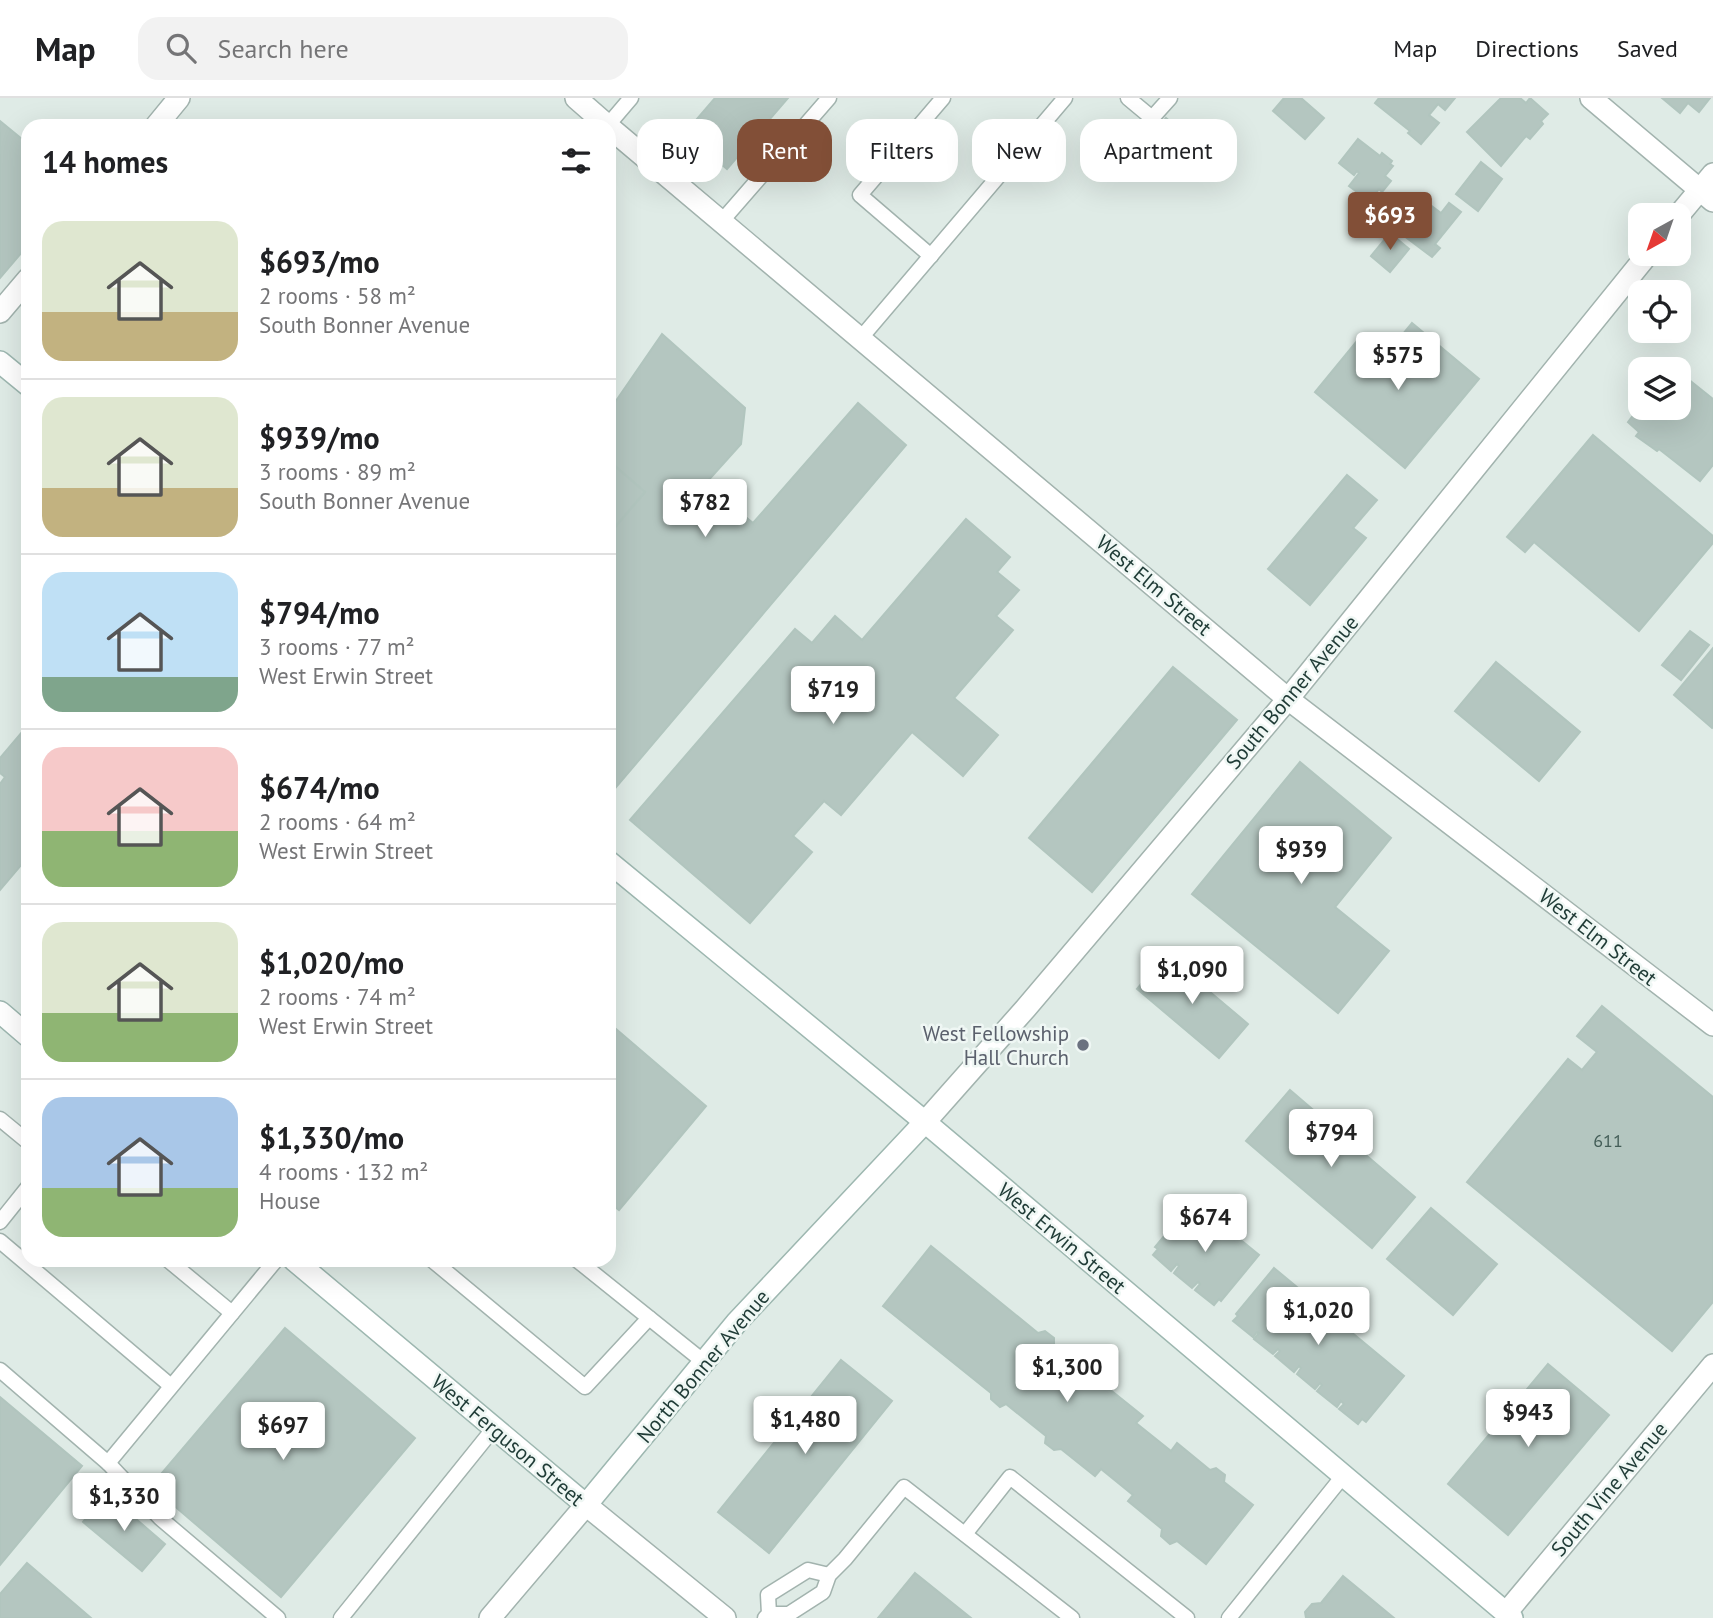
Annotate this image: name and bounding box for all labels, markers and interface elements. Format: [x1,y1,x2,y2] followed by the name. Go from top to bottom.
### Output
[138,17,628,80] search box
[35,27,96,70] text: Map
[162,29,200,67] icon: search
[218,32,349,65] text: Search here
[1393,33,1437,64] text: Map
[1475,33,1579,64] text: Directions
[1617,33,1678,64] text: Saved
[637,119,723,182] chip: Buy
[737,119,832,182] chip: Rent
[846,119,958,182] chip: Filters
[972,119,1066,182] chip: New
[1080,119,1237,182] chip: Apartment
[42,142,168,181] text: 14 homes
[557,142,595,180] icon: filters
[1349,192,1431,252] pin: $693
[1364,200,1416,229] text: $693
[1628,203,1690,266] north arrow
[1628,203,1691,420] map controls
[259,242,380,281] text: $693/mo
[98,249,182,333] icon: home
[1628,280,1691,343] button: locate
[259,281,416,310] text: 2 rooms · 58 m²
[259,310,470,339] text: South Bonner Avenue
[1357,332,1439,392] pin: $575
[1372,340,1424,369] text: $575
[1628,357,1691,420] button: layers
[259,418,380,457] text: $939/mo
[98,425,182,509] icon: home
[259,457,416,486] text: 3 rooms · 89 m²
[664,480,746,539] pin: $782
[259,486,470,515] text: South Bonner Avenue
[679,487,731,516] text: $782
[1091,529,1217,641] street label: West Elm Street
[259,593,380,632] text: $794/mo
[98,600,182,684] icon: home
[1220,609,1364,775] street label: South Bonner Avenue
[259,632,415,661] text: 3 rooms · 77 m²
[259,661,433,690] text: West Erwin Street
[792,666,874,726] pin: $719
[807,674,859,703] text: $719
[259,768,380,807] text: $674/mo
[98,775,182,859] icon: home
[259,807,416,836] text: 2 rooms · 64 m²
[1260,826,1342,886] pin: $939
[1275,834,1327,863] text: $939
[259,836,433,865] text: West Erwin Street
[1534,883,1662,991] street label: West Elm Street
[259,943,404,982] text: $1,020/mo
[1135,946,1249,1006] pin: $1,090
[98,950,182,1034] icon: home
[1156,954,1228,983] text: $1,090
[259,982,416,1011] text: 2 rooms · 74 m²
[259,1011,433,1040] text: West Erwin Street
[923,1020,1069,1071] place label: West Fellowship Hall Church
[1075,1037,1091,1053] marker: West Fellowship Hall Church
[1290,1110,1372,1169] pin: $794
[1305,1117,1357,1146] text: $794
[259,1118,404,1157] text: $1,330/mo
[98,1125,182,1209] icon: home
[1593,1129,1623,1152] house number: 611
[259,1157,428,1186] text: 4 rooms · 132 m²
[992,1177,1132,1299] street label: West Erwin Street
[259,1186,321,1215] text: House
[1164,1194,1246,1254] pin: $674
[1179,1202,1231,1231] text: $674
[631,1284,775,1448] street label: North Bonner Avenue
[1261,1288,1375,1347] pin: $1,020
[1282,1295,1354,1324] text: $1,020
[1010,1344,1124,1404] pin: $1,300
[1031,1352,1103,1381] text: $1,300
[426,1368,590,1512] street label: West Ferguson Street
[1487,1390,1569,1449] pin: $943
[748,1396,862,1456] pin: $1,480
[1502,1397,1554,1426] text: $943
[242,1402,324,1462] pin: $697
[769,1404,841,1433] text: $1,480
[257,1410,309,1439] text: $697
[1545,1416,1673,1562] street label: South Vine Avenue
[67,1474,181,1533] pin: $1,330
[88,1481,160,1510] text: $1,330

